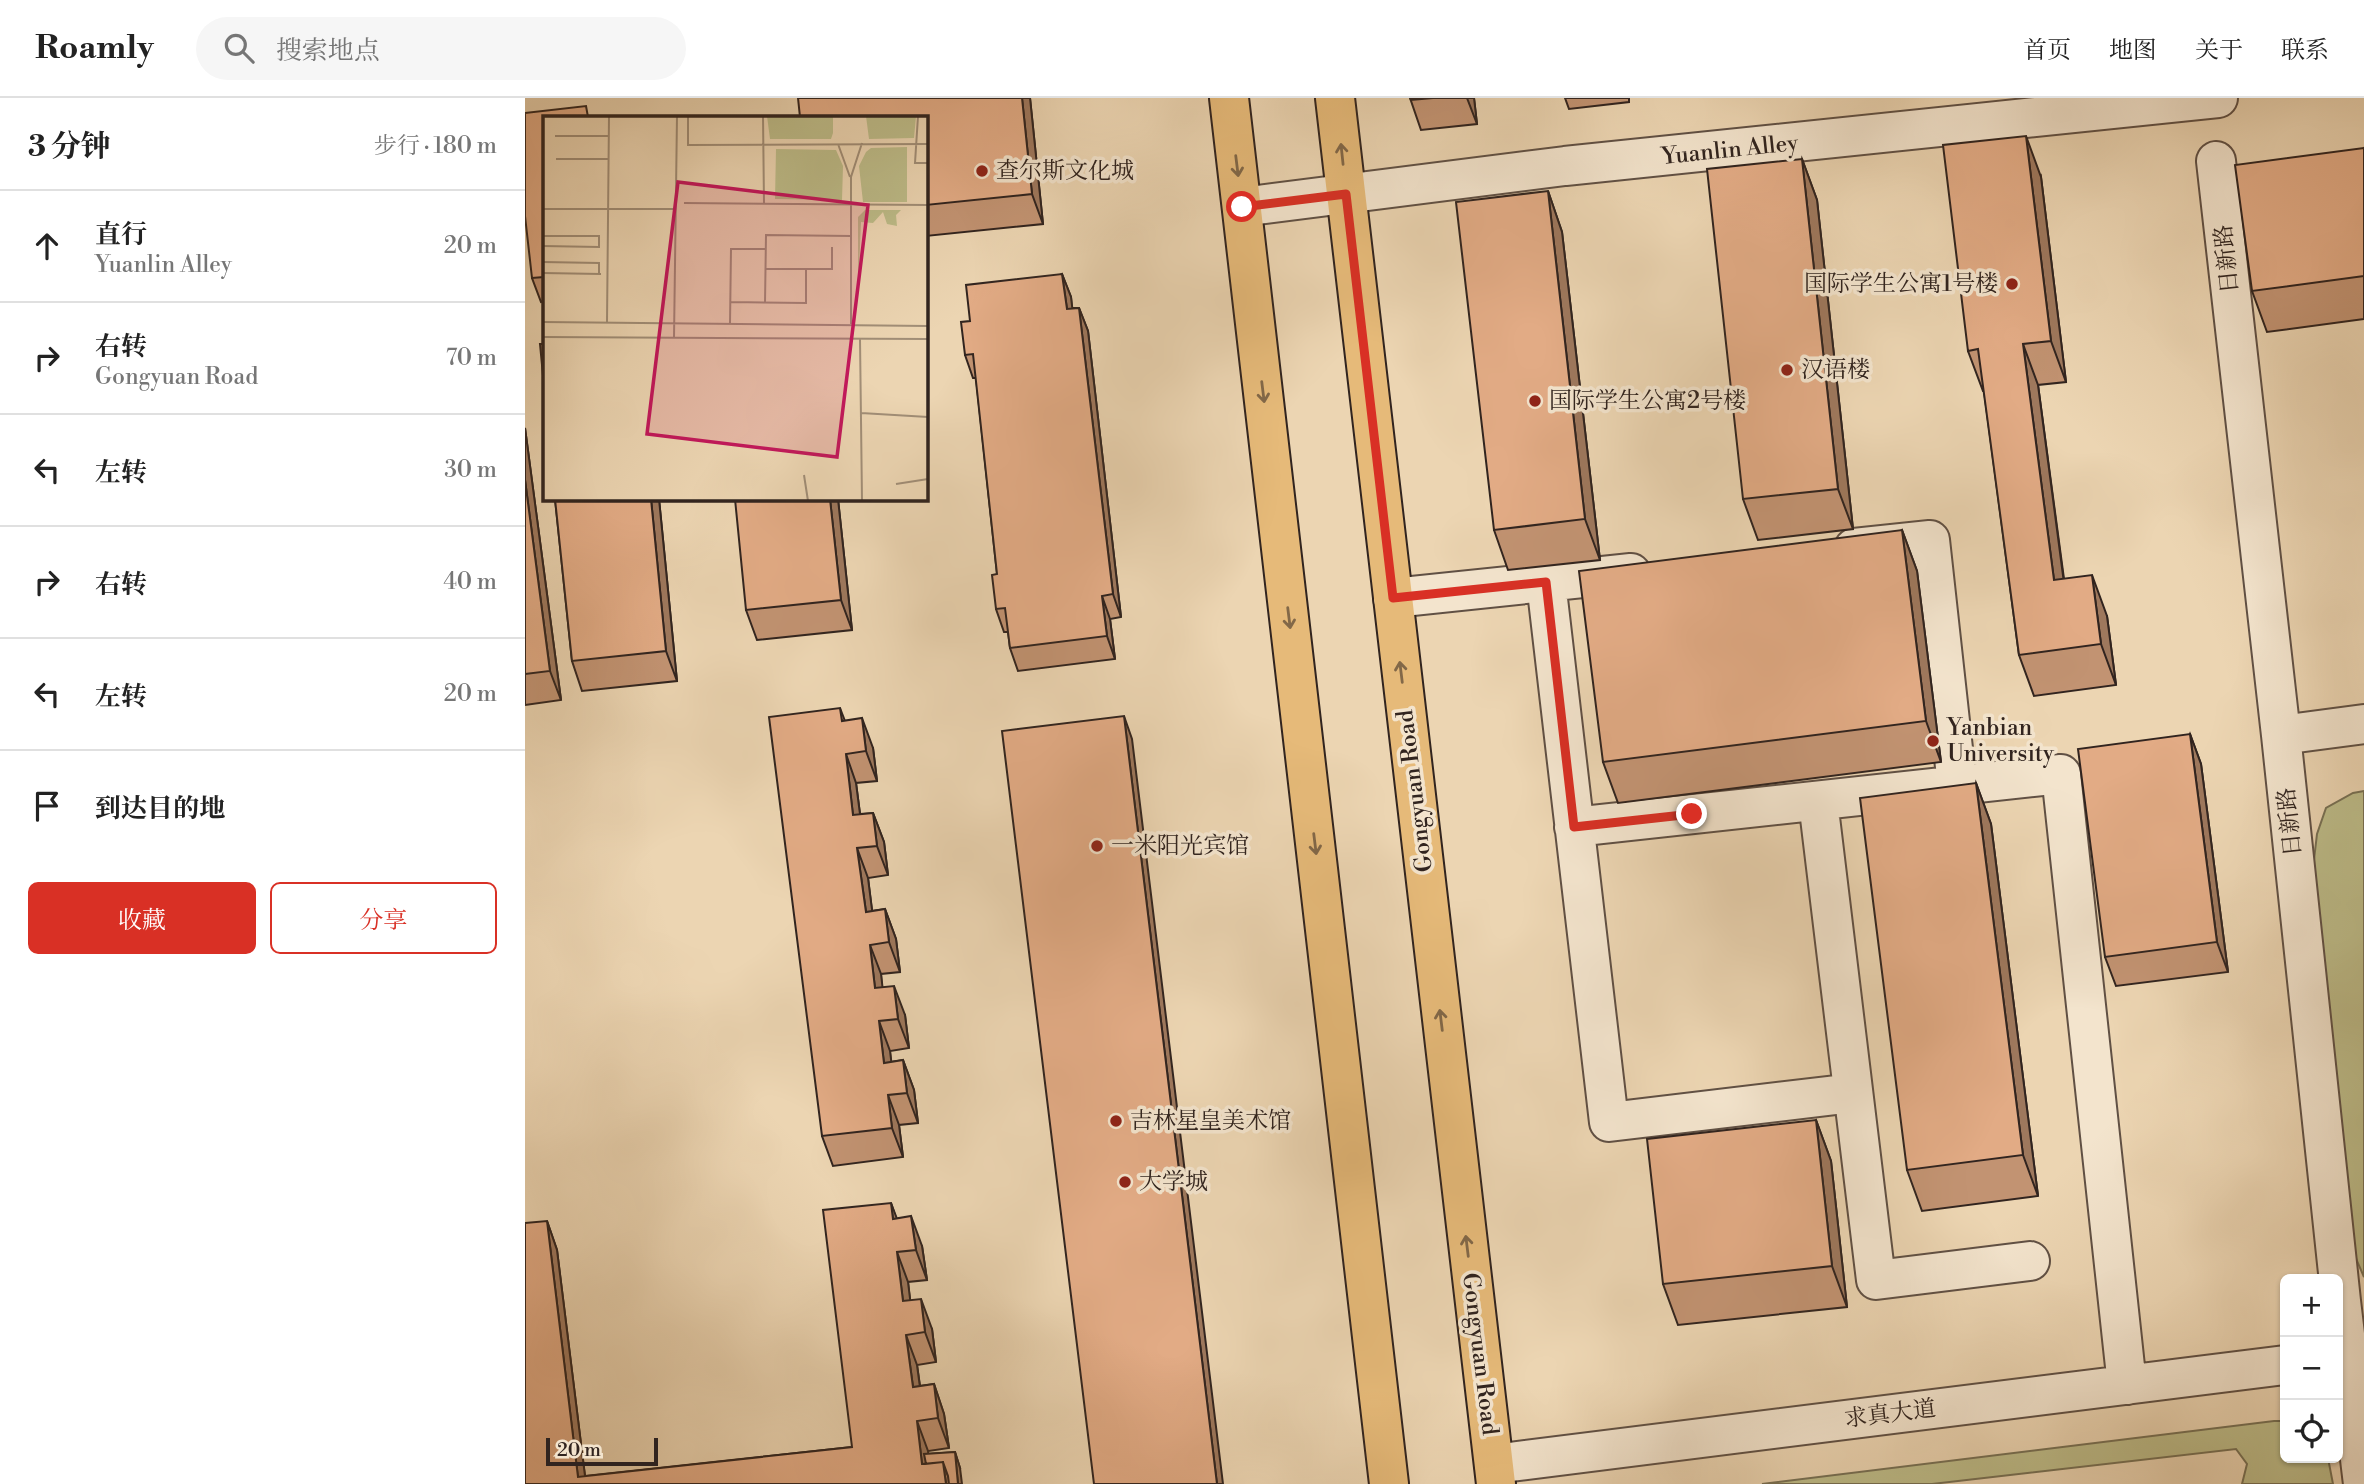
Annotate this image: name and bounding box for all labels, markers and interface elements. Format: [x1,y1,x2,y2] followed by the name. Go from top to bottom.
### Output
[196,17,686,80] search box
[35,28,154,69] text: Roamly
[220,29,258,67] icon: search
[276,35,380,67] text: 搜索地点
[2023,36,2071,66] text: 首页
[2109,36,2157,66] text: 地图
[2195,36,2243,66] text: 关于
[2281,36,2329,66] text: 联系
[543,116,927,500] inset map
[28,128,111,166] text: 3 分钟
[1659,129,1800,171] street label: Yuanlin Alley
[374,132,497,160] text: 步行 · 180 m
[1335,143,1348,166] one-way arrow
[1231,154,1244,177] one-way arrow
[996,157,1134,185] place label: 查尔斯文化城
[974,163,990,179] marker: 查尔斯文化城
[1226,191,1257,222] route start
[95,219,147,251] text: 直行
[2209,223,2245,295] street label: 日新路
[28,227,66,265] icon: ahead
[444,232,497,260] text: 20 m
[95,251,232,279] text: Yuanlin Alley
[1804,270,1998,298] place label: 国际学生公寓1号楼
[2004,276,2020,292] marker: 国际学生公寓1号楼
[95,331,147,363] text: 右转
[28,339,66,377] icon: right
[446,344,497,372] text: 70 m
[1801,356,1870,384] place label: 汉语楼
[1779,362,1795,378] marker: 汉语楼
[95,363,258,391] text: Gongyuan Road
[1257,380,1270,403] one-way arrow
[1549,387,1746,415] place label: 国际学生公寓2号楼
[1527,393,1543,409] marker: 国际学生公寓2号楼
[28,451,66,489] icon: left
[444,456,497,484] text: 30 m
[95,457,147,489] text: 左转
[28,563,66,601] icon: right
[443,568,497,596] text: 40 m
[95,569,147,601] text: 右转
[1283,606,1296,629] one-way arrow
[1395,661,1408,684] one-way arrow
[28,675,66,713] icon: left
[444,680,497,708] text: 20 m
[95,681,147,713] text: 左转
[1391,708,1439,874] street label: Gongyuan Road
[1946,714,2055,768] place label: Yanbian University
[1925,733,1941,749] marker: Yanbian University
[2272,786,2308,858] street label: 日新路
[28,787,66,825] icon: arrive
[95,793,225,825] text: 到达目的地
[1676,798,1707,829] route end
[1111,832,1249,860] place label: 一米阳光宾馆
[1309,832,1322,855] one-way arrow
[1089,838,1105,854] marker: 一米阳光宾馆
[28,882,256,954] button: 收藏
[270,882,497,954] button: 分享
[1435,1009,1448,1032] one-way arrow
[1130,1107,1291,1135] place label: 吉林星皇美术馆
[1108,1113,1124,1129] marker: 吉林星皇美术馆
[1139,1168,1208,1196] place label: 大学城
[1117,1174,1133,1190] marker: 大学城
[1461,1235,1474,1258] one-way arrow
[1456,1271,1504,1437] street label: Gongyuan Road
[2280,1274,2343,1463] map controls
[2280,1274,2343,1337] button: +
[2280,1337,2343,1400] button: −
[1843,1394,1937,1434] street label: 求真大道
[2280,1400,2343,1463] button: locate
[546,1435,658,1467] scale bar
[557,1438,601,1462] text: 20 m

